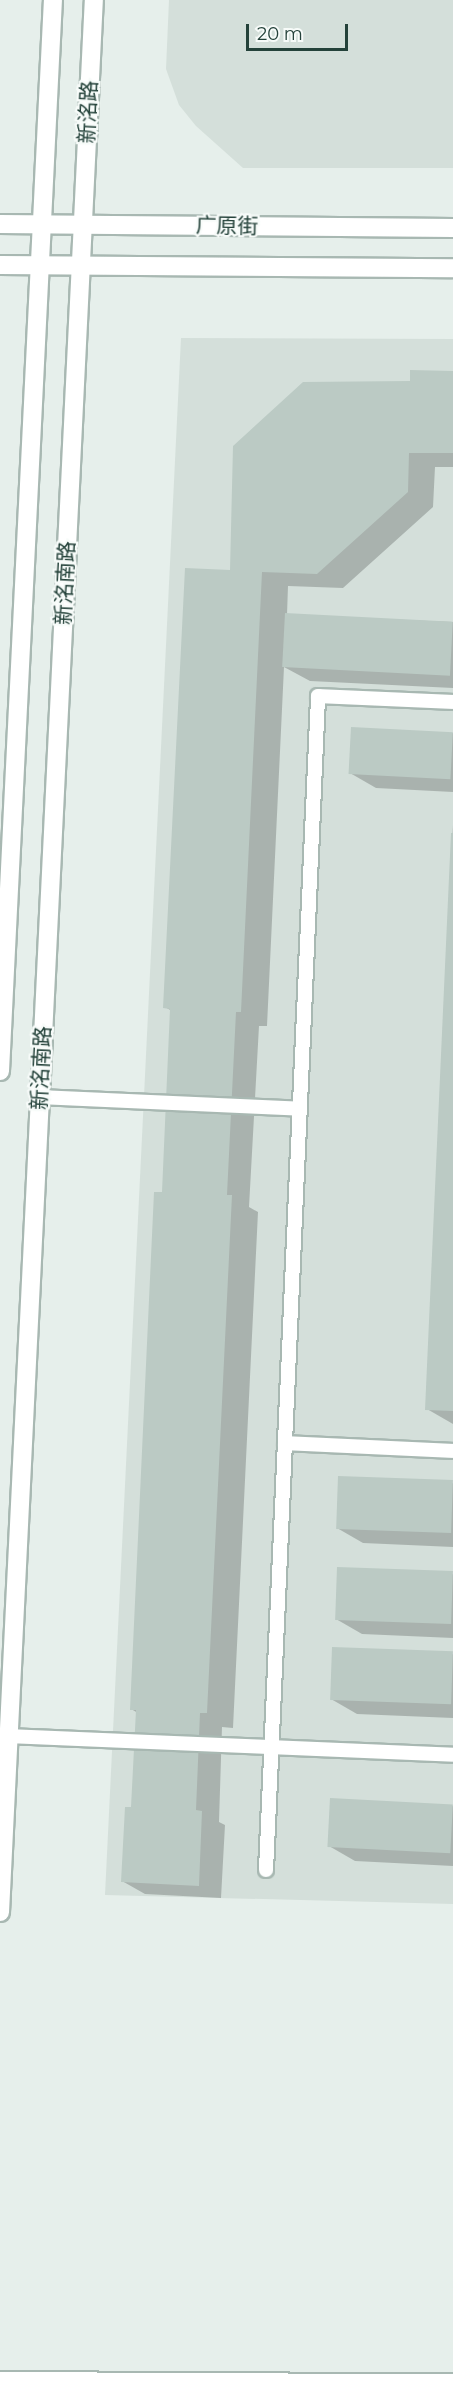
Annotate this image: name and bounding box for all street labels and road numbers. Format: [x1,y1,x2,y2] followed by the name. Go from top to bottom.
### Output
[74,80,102,144] street label: 新洺路
[195,213,259,239] street label: 广原街
[50,540,80,626] street label: 新洺南路
[26,1025,56,1111] street label: 新洺南路

